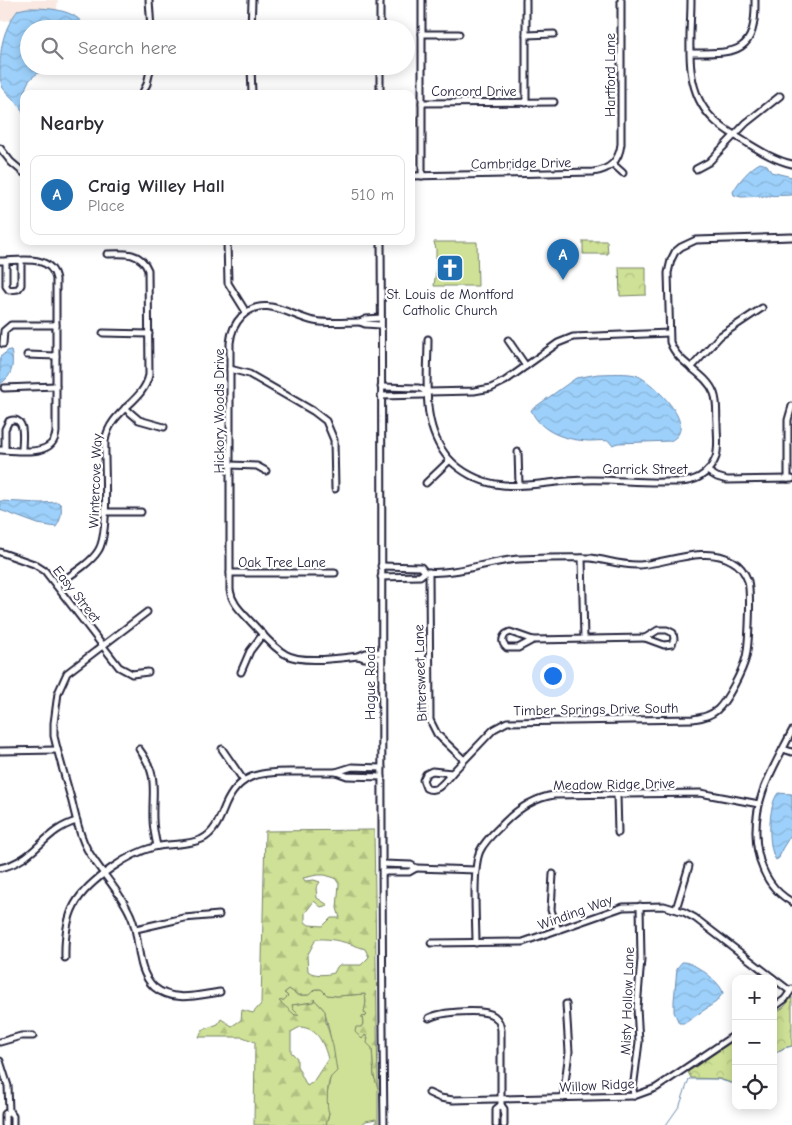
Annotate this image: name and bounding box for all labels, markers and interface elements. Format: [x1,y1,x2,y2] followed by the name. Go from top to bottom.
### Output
[20,20,415,75] search box
[602,33,619,117] street label: Hartford Lane
[38,34,66,62] icon: search
[78,37,177,59] text: Search here
[431,83,517,100] street label: Concord Drive
[40,111,104,135] text: Nearby
[471,154,571,173] street label: Cambridge Drive
[88,175,225,197] text: Craig Willey Hall
[53,186,61,204] text: A
[351,186,394,204] text: 510 m
[88,197,124,215] text: Place
[547,239,579,280] pin: A
[435,253,465,283] church icon: St. Louis de Montford Catholic Church
[386,286,514,319] place label: St. Louis de Montford Catholic Church
[211,349,228,473] street label: Hickory Woods Drive
[85,433,106,529] street label: Wintercove Way
[603,461,688,478] street label: Garrick Street
[238,554,326,571] street label: Oak Tree Lane
[49,562,105,627] street label: Easy Street
[410,624,431,722] street label: Bittersweet Lane
[362,646,379,720] street label: Hague Road
[540,663,566,689] your location
[513,700,679,719] street label: Timber Springs Drive South
[553,775,675,794] street label: Meadow Ridge Drive
[536,891,615,934] street label: Winding Way
[617,947,638,1055] street label: Misty Hollow Lane
[732,975,777,1110] map controls
[732,975,777,1020] button: +
[732,1020,777,1065] button: −
[732,1065,777,1110] button: locate
[559,1075,635,1096] street label: Willow Ridge

